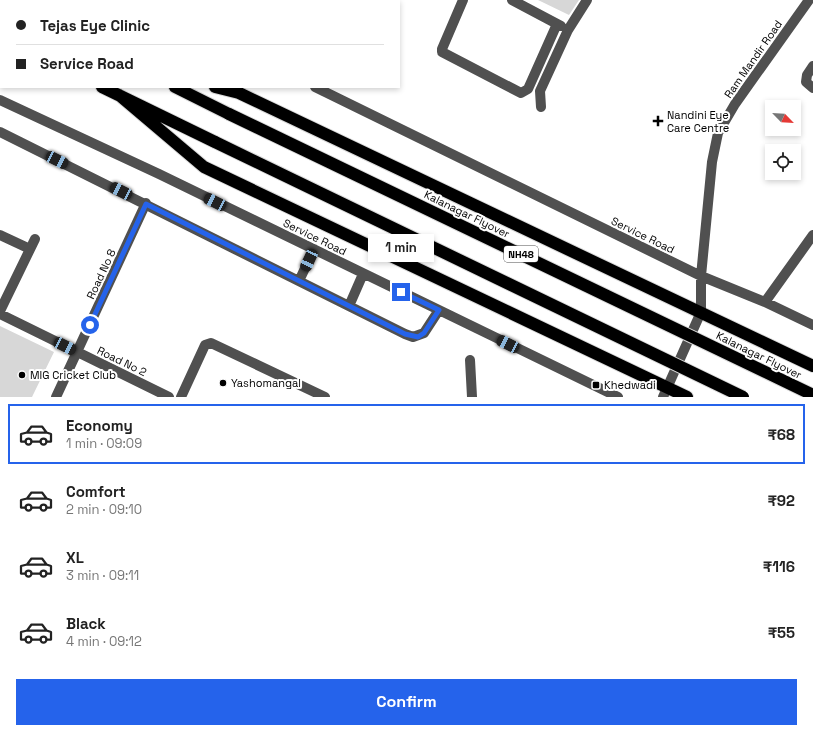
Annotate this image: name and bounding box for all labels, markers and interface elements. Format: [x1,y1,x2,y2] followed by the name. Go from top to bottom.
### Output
[40,16,150,35] text: Tejas Eye Clinic
[721,17,785,101] street label: Ram Mandir Road
[40,54,134,73] text: Service Road
[765,100,801,136] north arrow
[765,100,801,180] map controls
[667,108,729,135] place label: Nandini Eye Care Centre
[652,115,664,127] marker: Nandini Eye Care Centre
[765,144,801,180] button: locate
[44,149,70,171] car
[108,180,134,202] car
[422,187,512,241] street label: Kalanagar Flyover
[202,191,228,213] car
[609,214,677,256] street label: Service Road
[281,216,349,258] street label: Service Road
[368,234,434,262] callout: 1 min
[385,239,417,256] text: 1 min
[504,246,538,262] road number: NH48
[83,247,119,301] street label: Road No 8
[298,247,320,273] car
[392,283,410,301] route end
[81,316,99,334] route start
[714,328,804,382] street label: Kalanagar Flyover
[495,333,521,355] car
[52,335,78,357] car
[95,343,149,379] street label: Road No 2
[30,368,116,382] place label: MIG Cricket Club
[17,370,27,380] marker: MIG Cricket Club
[231,376,301,390] place label: Yashomangal
[218,378,228,388] marker: Yashomangal
[604,378,656,392] place label: Khedwadi
[591,380,601,390] marker: Khedwadi
[18,416,54,452] icon: car
[66,416,133,435] text: Economy
[767,425,795,444] text: ₹68
[66,435,142,452] text: 1 min · 09:09
[18,482,54,518] icon: car
[66,482,126,501] text: Comfort
[767,491,795,510] text: ₹92
[66,501,142,518] text: 2 min · 09:10
[18,548,54,584] icon: car
[66,548,84,567] text: XL
[763,557,795,576] text: ₹116
[66,567,139,584] text: 3 min · 09:11
[18,614,54,650] icon: car
[66,614,106,633] text: Black
[768,623,795,642] text: ₹55
[66,633,142,650] text: 4 min · 09:12
[16,679,797,725] button: Confirm

